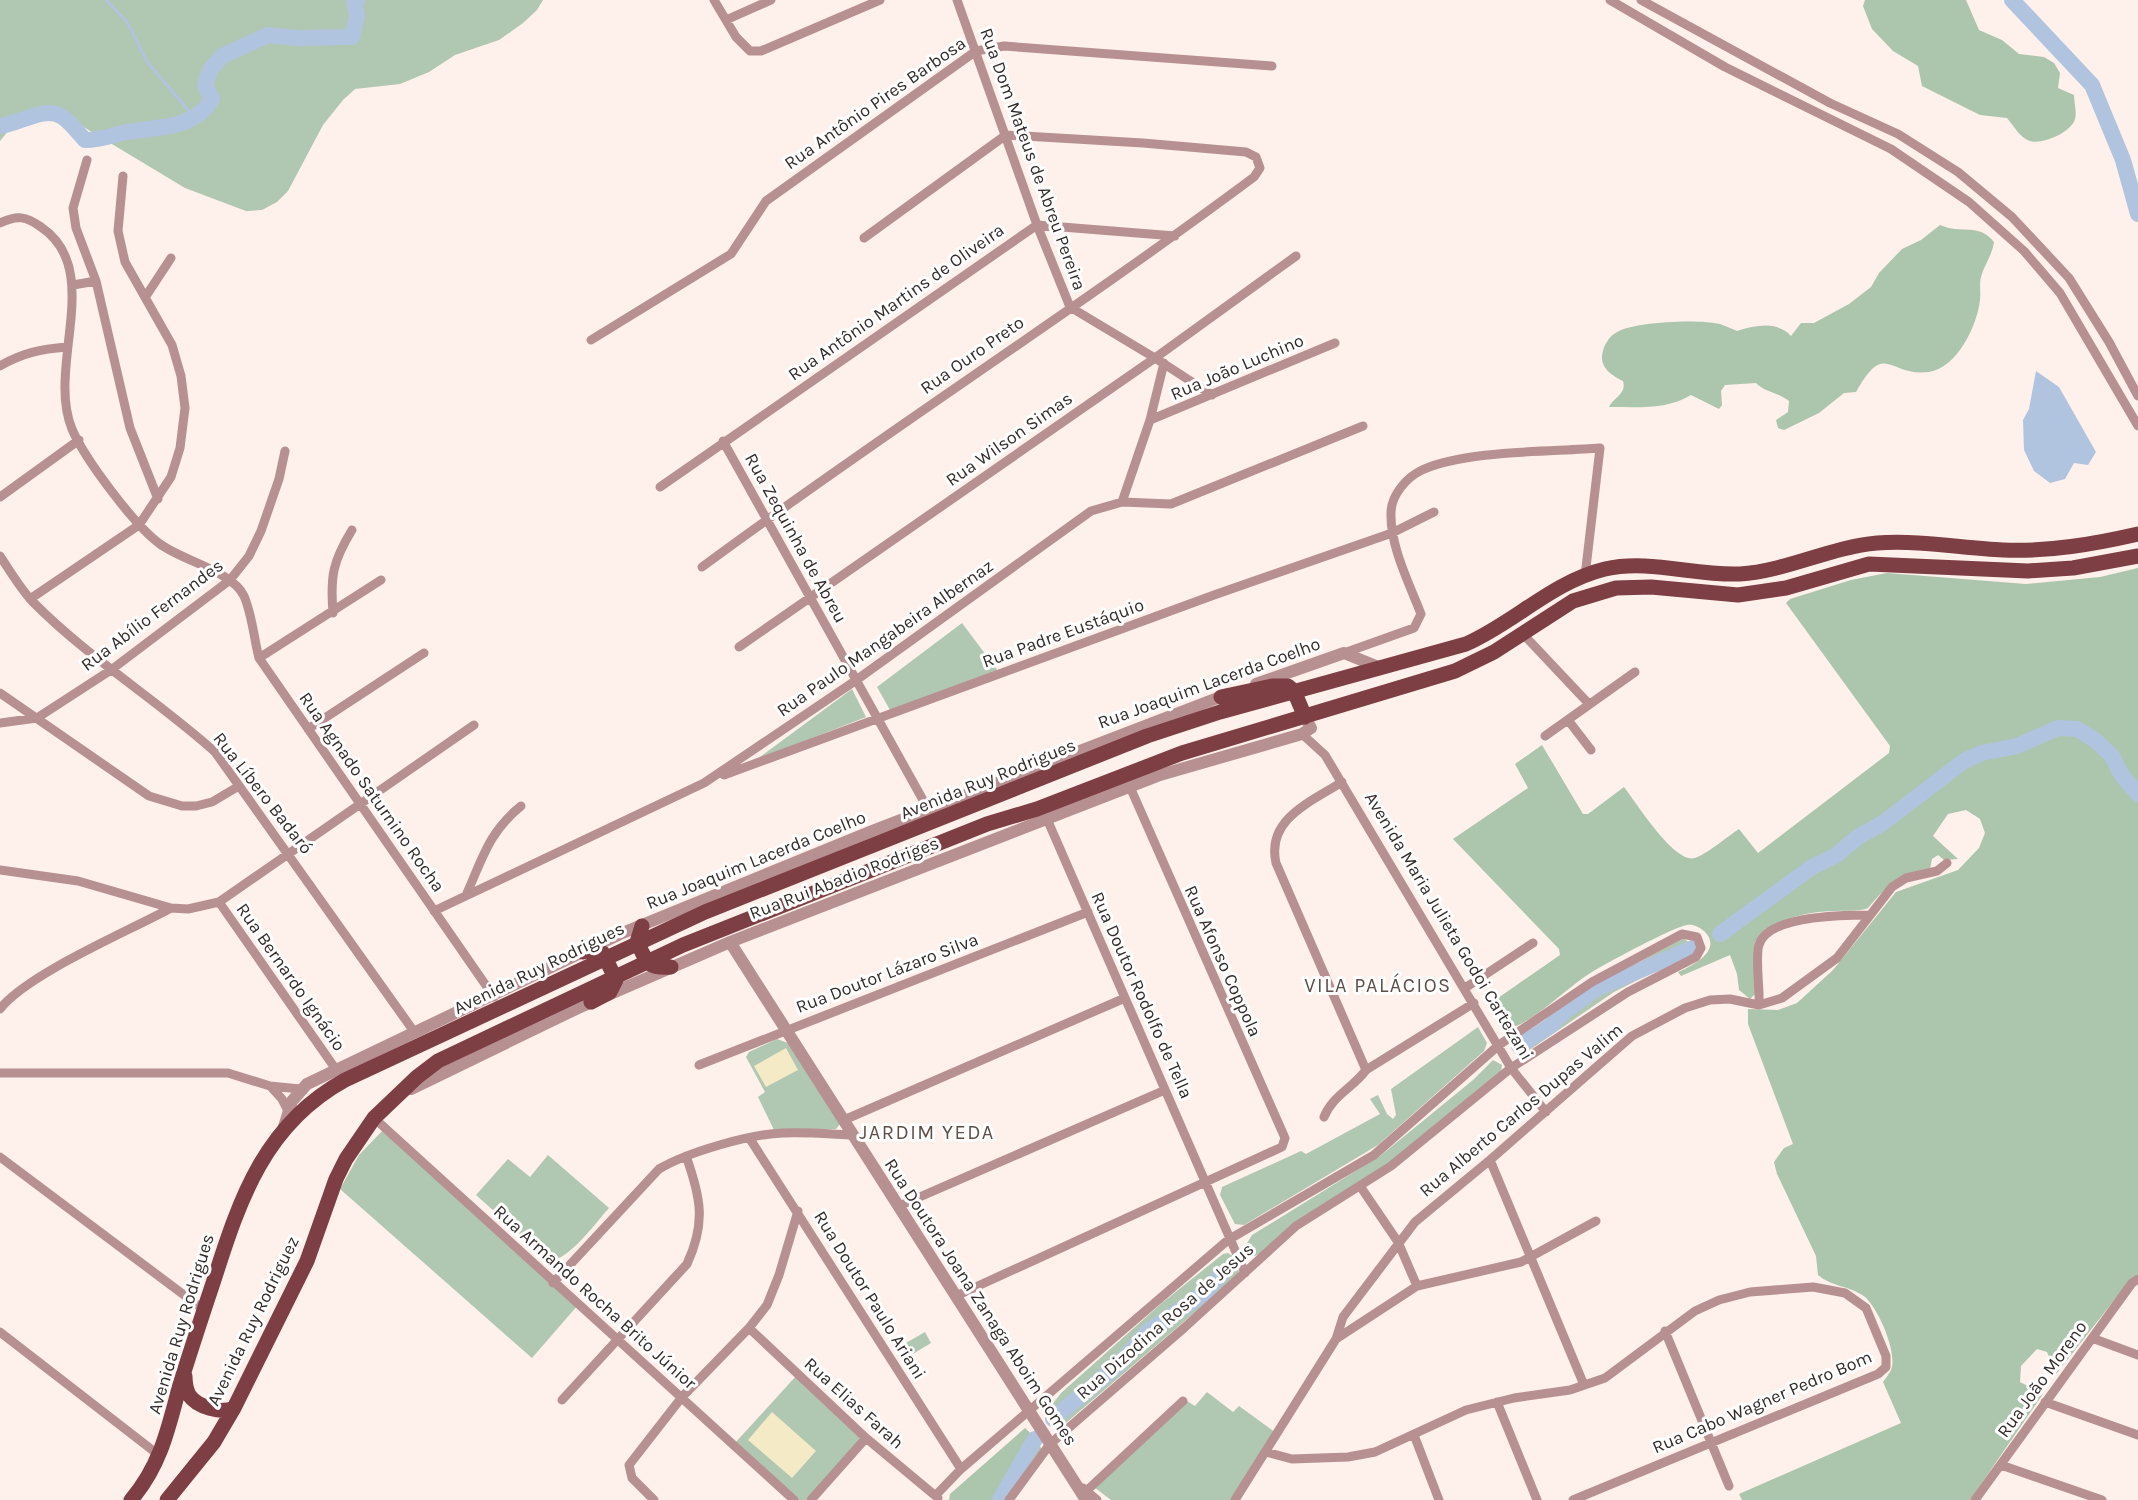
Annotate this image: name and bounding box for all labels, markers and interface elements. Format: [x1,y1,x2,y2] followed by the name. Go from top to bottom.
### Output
[975,25,1091,293] street label: Rua Dom Mateus de Abreu Pereira
[780,32,970,174] street label: Rua Antônio Pires Barbosa
[784,219,1008,385] street label: Rua Antônio Martins de Oliveira
[916,311,1028,399] street label: Rua Ouro Preto
[1167,329,1307,405] street label: Rua João Luchino
[941,387,1077,491] street label: Rua Wilson Simas
[740,449,852,627] street label: Rua Zequinha de Abreu
[76,554,228,676] street label: Rua Abílio Fernandes
[773,555,997,721] street label: Rua Paulo Mangabeira Albernaz
[979,594,1147,672] street label: Rua Padre Eustáquio
[1095,632,1323,734] street label: Rua Joaquim Lacerda Coelho
[294,688,450,896] street label: Rua Agnado Saturnino Rocha
[209,728,317,858] street label: Rua Líbero Badaró
[897,734,1079,824] street label: Avenida Ruy Rodrigues
[1360,788,1538,1064] street label: Avenida Maria Julieta Godoi Cartezani
[643,806,869,914] street label: Rua Joaquim Lacerda Coelho
[746,832,942,924] street label: Rua Rui Abadio Rodriges
[1180,882,1266,1040] street label: Rua Afonso Coppola
[1086,888,1198,1102] street label: Rua Doutor Rodolfo de Tella
[232,899,350,1055] street label: Rua Bernardo Ignácio
[450,917,628,1019] street label: Avenida Ruy Rodrigues
[793,928,981,1018] street label: Rua Doutor Lázaro Silva
[1304,973,1452,997] district label: VILA PALÁCIOS
[1415,1018,1627,1202] street label: Rua Alberto Carlos Dupas Valim
[859,1121,995,1144] district label: JARDIM YEDA
[880,1154,1082,1450] street label: Rua Doutora Joana Zanaga Aboim Gomes
[489,1200,701,1394] street label: Rua Armando Rocha Brito Júnior
[809,1207,931,1383] street label: Rua Doutor Paulo Ariani
[143,1231,219,1417] street label: Avenida Ruy Rodrigues
[202,1233,304,1409] street label: Avenida Ruy Rodriguez
[1072,1238,1258,1404] street label: Rua Dizodina Rosa de Jesus
[1992,1316,2092,1442] street label: Rua João Moreno
[1649,1346,1875,1458] street label: Rua Cabo Wagner Pedro Bom
[800,1353,908,1453] street label: Rua Elias Farah

